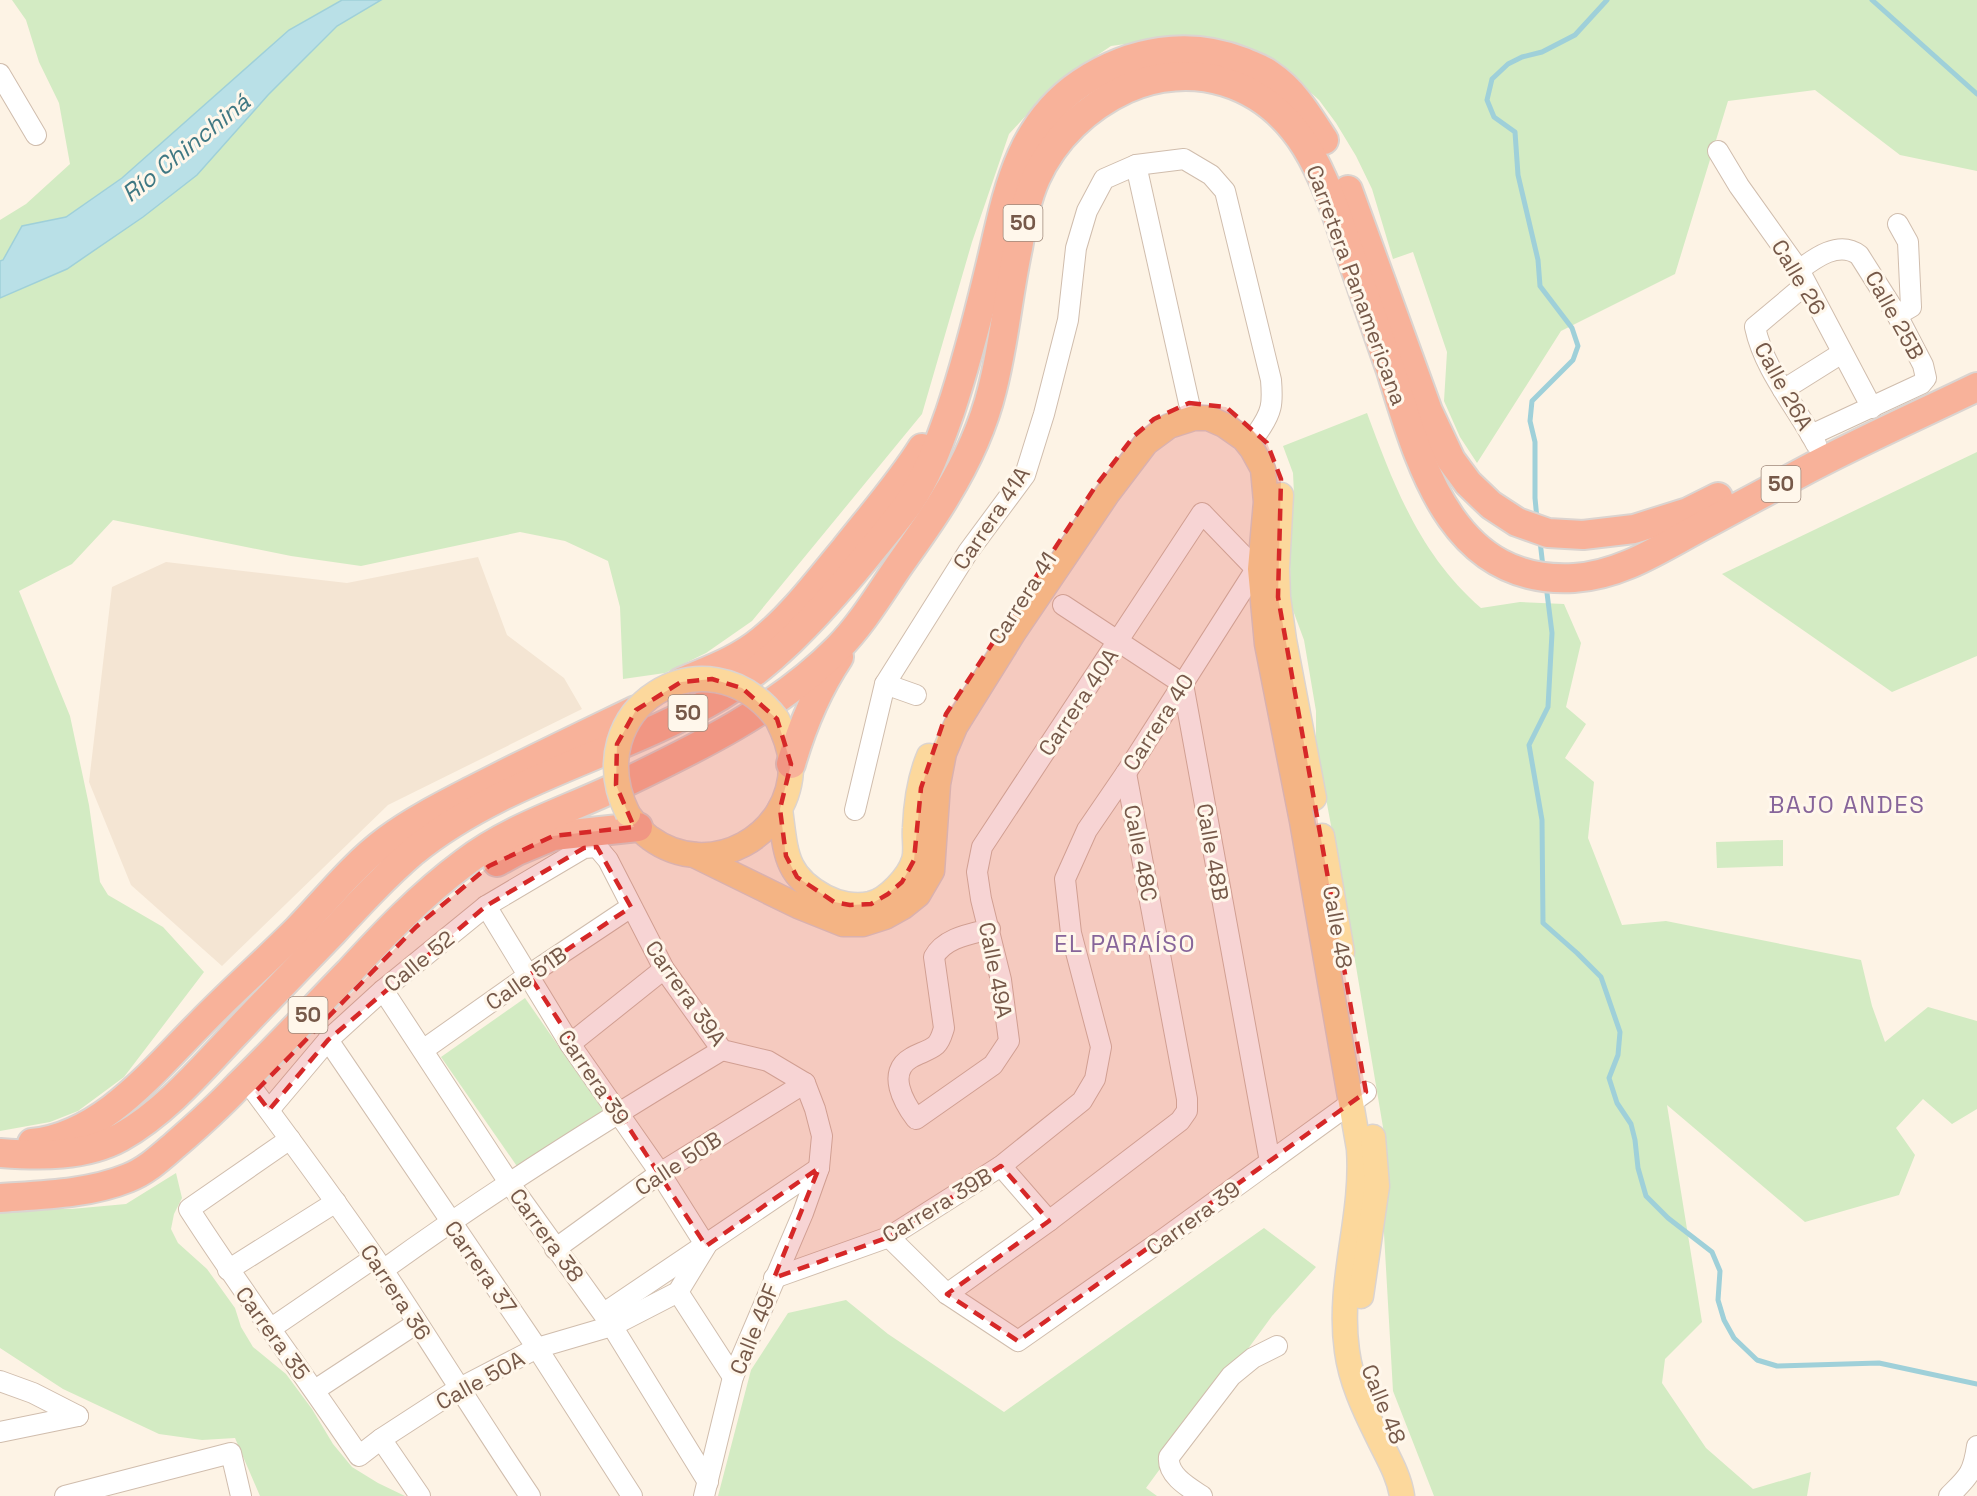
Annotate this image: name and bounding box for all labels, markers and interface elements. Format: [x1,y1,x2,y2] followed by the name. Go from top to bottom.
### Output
[115,86,256,209] water label: Río Chinchiná
[1300,161,1414,409] street label: Carretera Panamericana
[1004,205,1042,241] road number: 50
[1766,234,1832,320] street label: Calle 26
[1859,266,1931,364] street label: Calle 25B
[1748,337,1820,435] street label: Calle 26A
[946,461,1036,575] street label: Carrera 41A
[1762,466,1800,502] road number: 50
[982,547,1062,649] street label: Carrera 41
[1032,643,1124,761] street label: Carrera 40A
[1116,668,1200,776] street label: Carrera 40
[668,695,708,731] road number: 50
[1769,789,1925,820] district label: BAJO ANDES
[1191,801,1235,903] street label: Calle 48B
[1118,802,1164,904] street label: Calle 48C
[1317,883,1359,971] street label: Calle 48
[973,920,1019,1021] street label: Calle 49A
[378,924,460,998] street label: Calle 52
[1054,928,1196,959] district label: EL PARAÍSO
[639,935,733,1051] street label: Carrera 39A
[480,940,572,1016] street label: Calle 51B
[288,997,328,1033] road number: 50
[552,1024,636,1130] street label: Carrera 39
[629,1125,727,1201] street label: Calle 50B
[877,1161,997,1249] street label: Carrera 39B
[1141,1175,1245,1261] street label: Carrera 39
[504,1183,590,1287] street label: Carrera 38
[439,1215,523,1319] street label: Carrera 37
[355,1239,437,1345] street label: Carrera 36
[723,1279,785,1378] street label: Calle 49F
[230,1281,316,1385] street label: Carrera 35
[431,1344,529,1416] street label: Calle 50A
[1355,1360,1413,1448] street label: Calle 48

